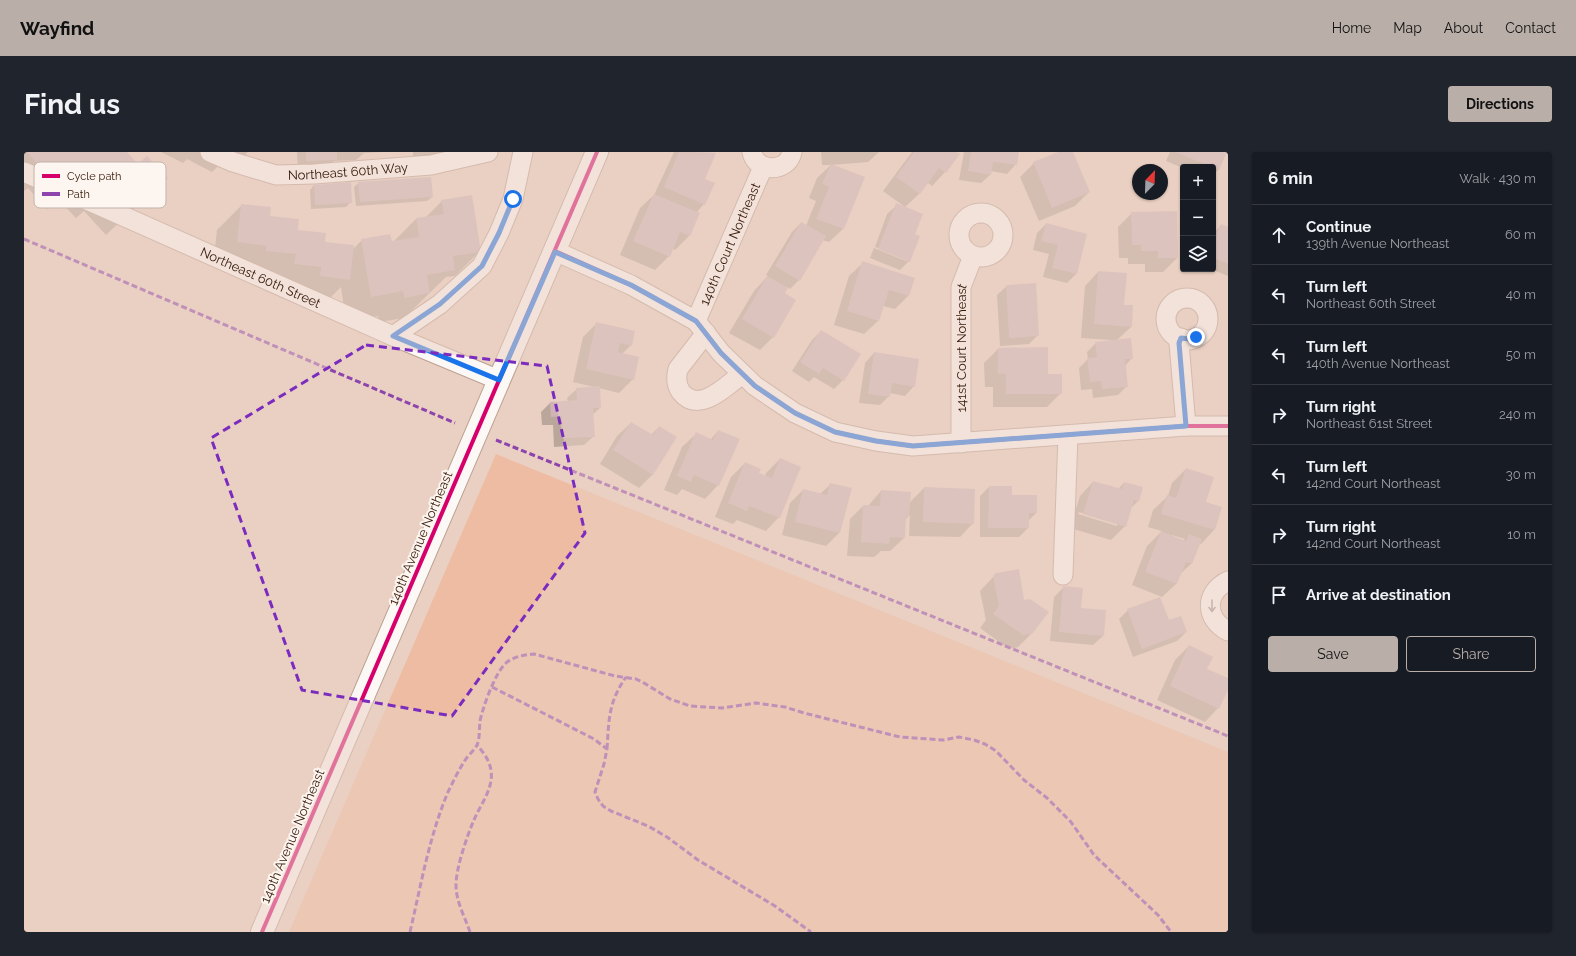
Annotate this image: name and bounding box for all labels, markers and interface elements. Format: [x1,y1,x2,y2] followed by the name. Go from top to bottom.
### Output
[20,17,94,39] text: Wayfind
[1332,20,1371,36] text: Home
[1393,20,1422,36] text: Map
[1444,20,1483,36] text: About
[1505,20,1556,36] text: Contact
[1448,86,1552,122] button: Directions
[24,88,120,121] text: Find us
[288,160,409,183] street label: Northeast 60th Way
[34,162,166,208] legend
[1132,164,1168,200] north arrow
[1180,164,1216,272] map controls
[1180,164,1216,200] button: +
[1268,168,1313,188] text: 6 min
[67,170,121,183] text: Cycle path
[1459,171,1536,186] text: Walk · 430 m
[697,180,763,308] street label: 140th Court Northeast
[67,188,90,201] text: Path
[504,190,522,208] route start
[1180,200,1216,236] button: −
[1306,218,1371,236] text: Continue
[1268,224,1290,246] icon: ahead
[1505,227,1536,242] text: 60 m
[1180,236,1216,272] button: layers
[1306,236,1449,251] text: 139th Avenue Northeast
[198,244,324,311] street label: Northeast 60th Street
[1306,278,1367,296] text: Turn left
[954,281,970,412] street label: 141st Court Northeast
[1268,284,1290,306] icon: left
[1506,287,1536,302] text: 40 m
[1306,296,1436,311] text: Northeast 60th Street
[1187,328,1205,346] route end
[1306,338,1367,356] text: Turn left
[1268,344,1290,366] icon: left
[1506,347,1536,362] text: 50 m
[1306,356,1450,371] text: 140th Avenue Northeast
[1306,398,1376,416] text: Turn right
[1268,404,1290,426] icon: right
[1499,407,1536,422] text: 240 m
[1306,416,1432,431] text: Northeast 61st Street
[1306,458,1367,476] text: Turn left
[1268,464,1290,486] icon: left
[1506,467,1536,482] text: 30 m
[385,468,456,607] street label: 140th Avenue Northeast
[1306,476,1441,491] text: 142nd Court Northeast
[1306,518,1376,536] text: Turn right
[1268,524,1290,546] icon: right
[1507,527,1536,542] text: 10 m
[1306,536,1441,551] text: 142nd Court Northeast
[1268,584,1290,606] icon: arrive
[1306,586,1451,604] text: Arrive at destination
[1208,599,1216,612] one-way arrow
[1268,636,1398,672] button: Save
[1406,636,1536,672] button: Share
[257,766,328,905] street label: 140th Avenue Northeast

